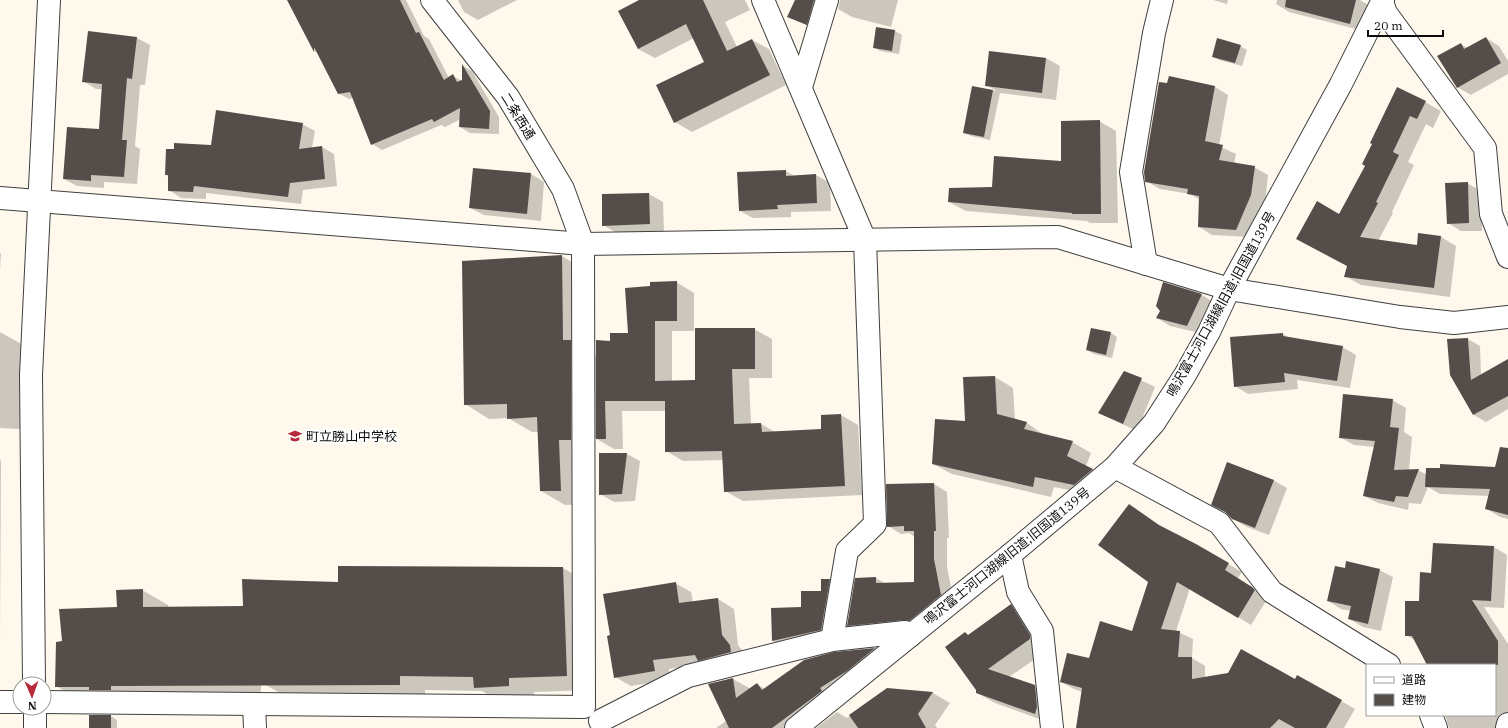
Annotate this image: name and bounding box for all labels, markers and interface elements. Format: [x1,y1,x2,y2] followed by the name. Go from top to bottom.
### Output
[1368,12,1443,38] scale bar
[1374,18,1403,33] text: 20 m
[497,89,539,143] street label: 二条西通
[1163,208,1279,400] street label: 鳴沢富士河口湖線旧道;旧国道139号
[287,428,303,444] school or university icon: 町立勝山中学校
[306,428,397,445] place label: 町立勝山中学校
[920,484,1094,628] street label: 鳴沢富士河口湖線旧道;旧国道139号
[1366,664,1496,716] legend
[1402,672,1426,687] text: 道路
[12,676,52,716] north arrow
[1402,692,1426,707] text: 建物
[27,699,37,713] text: N

